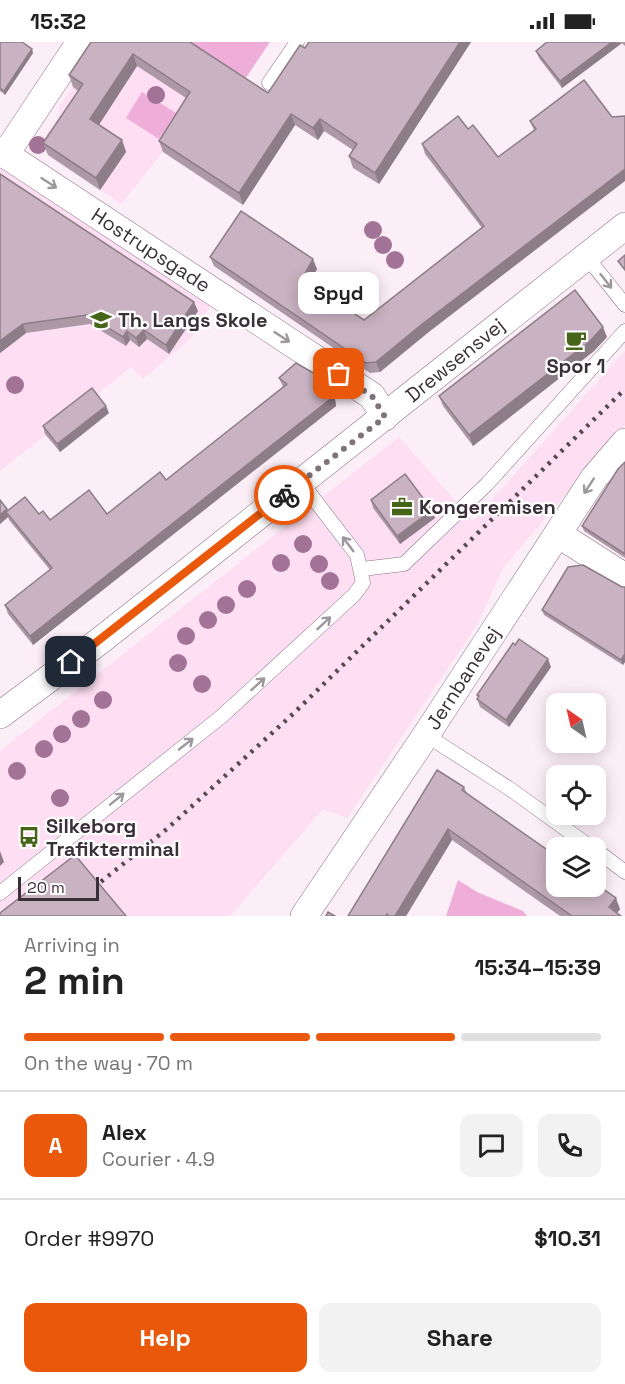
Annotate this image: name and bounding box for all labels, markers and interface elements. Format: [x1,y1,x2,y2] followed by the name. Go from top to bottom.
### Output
[30,7,86,35] text: 15:32
[40,177,57,189] one-way arrow
[86,202,216,298] street label: Hostrupsgade
[298,272,380,314] callout: Spyd
[599,272,612,288] one-way arrow
[314,280,363,306] text: Spyd
[118,307,267,333] place label: Th. Langs Skole
[89,308,113,332] school or university icon: Th. Langs Skole
[400,312,510,408] street label: Drewsensvej
[564,328,588,352] cafe icon: Spor 1
[273,331,290,343] one-way arrow
[313,348,364,399] pin
[546,353,606,379] place label: Spor 1
[322,357,355,390] icon: bag
[254,465,314,525] courier
[583,477,595,494] one-way arrow
[268,479,301,512] icon: bike
[419,494,556,520] place label: Kongeremisen
[390,495,414,519] office icon: Kongeremisen
[342,536,354,552] one-way arrow
[316,616,331,630] one-way arrow
[420,621,506,735] street label: Jernbanevej
[45,636,96,687] pin
[54,645,87,678] icon: home
[250,677,265,691] one-way arrow
[546,693,606,753] north arrow
[546,693,606,897] map controls
[178,738,194,751] one-way arrow
[546,765,606,825] button: locate
[109,793,125,806] one-way arrow
[46,813,180,862] place label: Silkeborg Trafikterminal
[17,825,41,849] bus stop icon: Silkeborg Trafikterminal
[546,837,606,897] button: layers
[18,874,99,902] scale bar
[27,877,65,898] text: 20 m
[24,932,120,958] text: Arriving in
[474,953,601,981] text: 15:34–15:39
[24,956,125,1005] text: 2 min
[24,1050,193,1076] text: On the way · 70 m
[460,1114,523,1177] button: chat
[538,1114,601,1177] button: phone
[102,1118,147,1146] text: Alex
[49,1131,62,1159] text: A
[102,1146,215,1172] text: Courier · 4.9
[24,1224,154,1252] text: Order #9970
[534,1224,601,1252] text: $10.31
[24,1303,307,1372] button: Help
[319,1303,601,1372] button: Share

